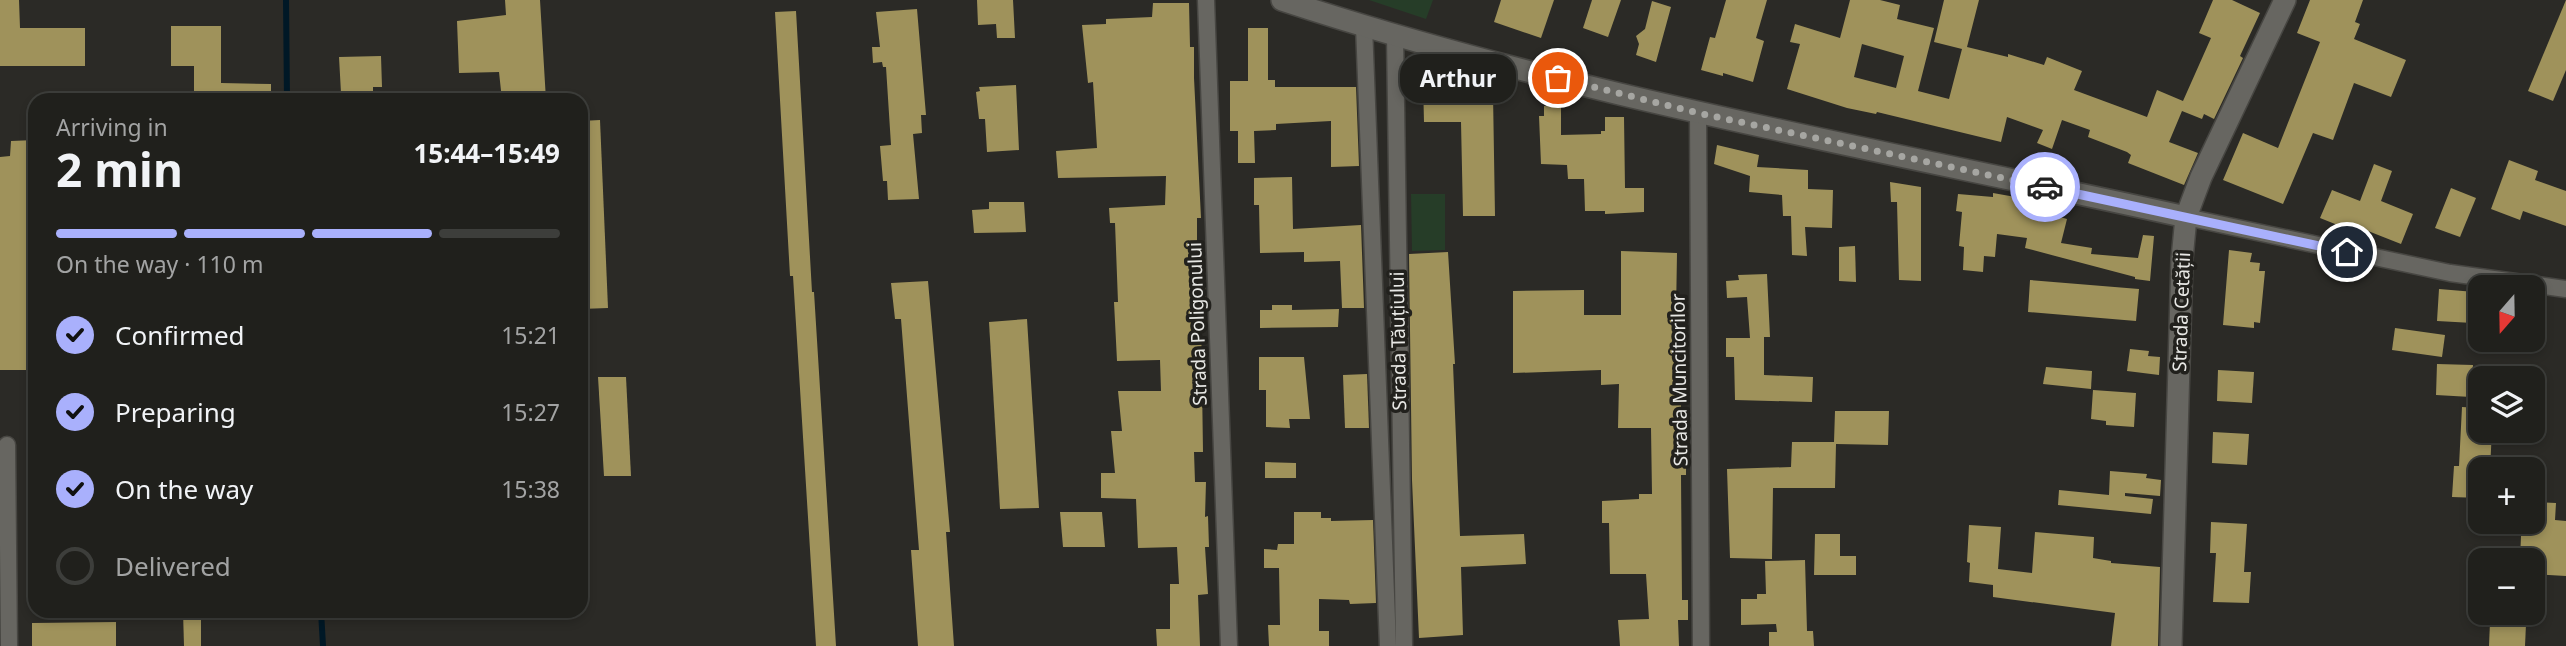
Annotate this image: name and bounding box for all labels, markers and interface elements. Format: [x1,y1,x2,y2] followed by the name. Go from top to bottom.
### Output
[1528,48,1588,108] pin
[1400,54,1516,102] callout: Arthur
[1539,59,1577,97] icon: bag
[1420,62,1496,94] text: Arthur
[56,111,168,143] text: Arriving in
[413,135,560,171] text: 15:44–15:49
[56,138,183,200] text: 2 min
[2010,152,2080,222] courier
[2026,168,2064,206] icon: car
[2317,222,2377,282] pin
[2328,233,2366,271] icon: home
[1181,242,1213,406] street label: Strada Poligonului
[56,248,263,280] text: On the way · 110 m
[2166,252,2196,372] street label: Strada Cetății
[1384,271,1412,411] street label: Strada Tăuțiului
[2468,275,2544,352] north arrow
[2468,275,2545,625] map controls
[1664,293,1694,467] street label: Strada Muncitorilor
[56,316,94,354] icon: check
[115,317,245,353] text: Confirmed
[501,319,560,351] text: 15:21
[2468,366,2545,443] button: layers
[56,393,94,431] icon: check
[115,394,236,430] text: Preparing
[501,396,560,428] text: 15:27
[2468,457,2545,534] button: +
[56,470,94,508] icon: check
[115,471,253,507] text: On the way
[501,473,560,505] text: 15:38
[115,548,231,584] text: Delivered
[2468,548,2545,625] button: −

